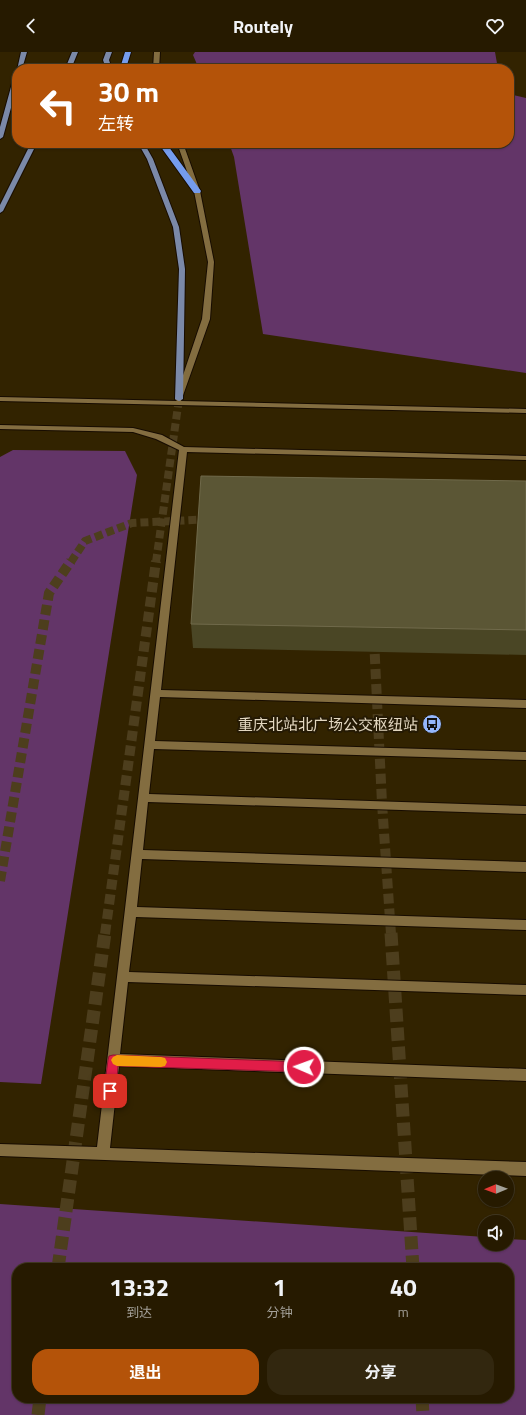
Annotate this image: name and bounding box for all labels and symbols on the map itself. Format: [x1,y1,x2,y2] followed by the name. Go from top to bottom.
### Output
[238,713,418,736] place label: 重庆北站北广场公交枢纽站
[421,713,443,735] bus stop icon: 重庆北站北广场公交枢纽站
[283,1046,325,1088] position arrow
[93,1074,127,1108] pin
[478,1171,514,1207] north arrow

